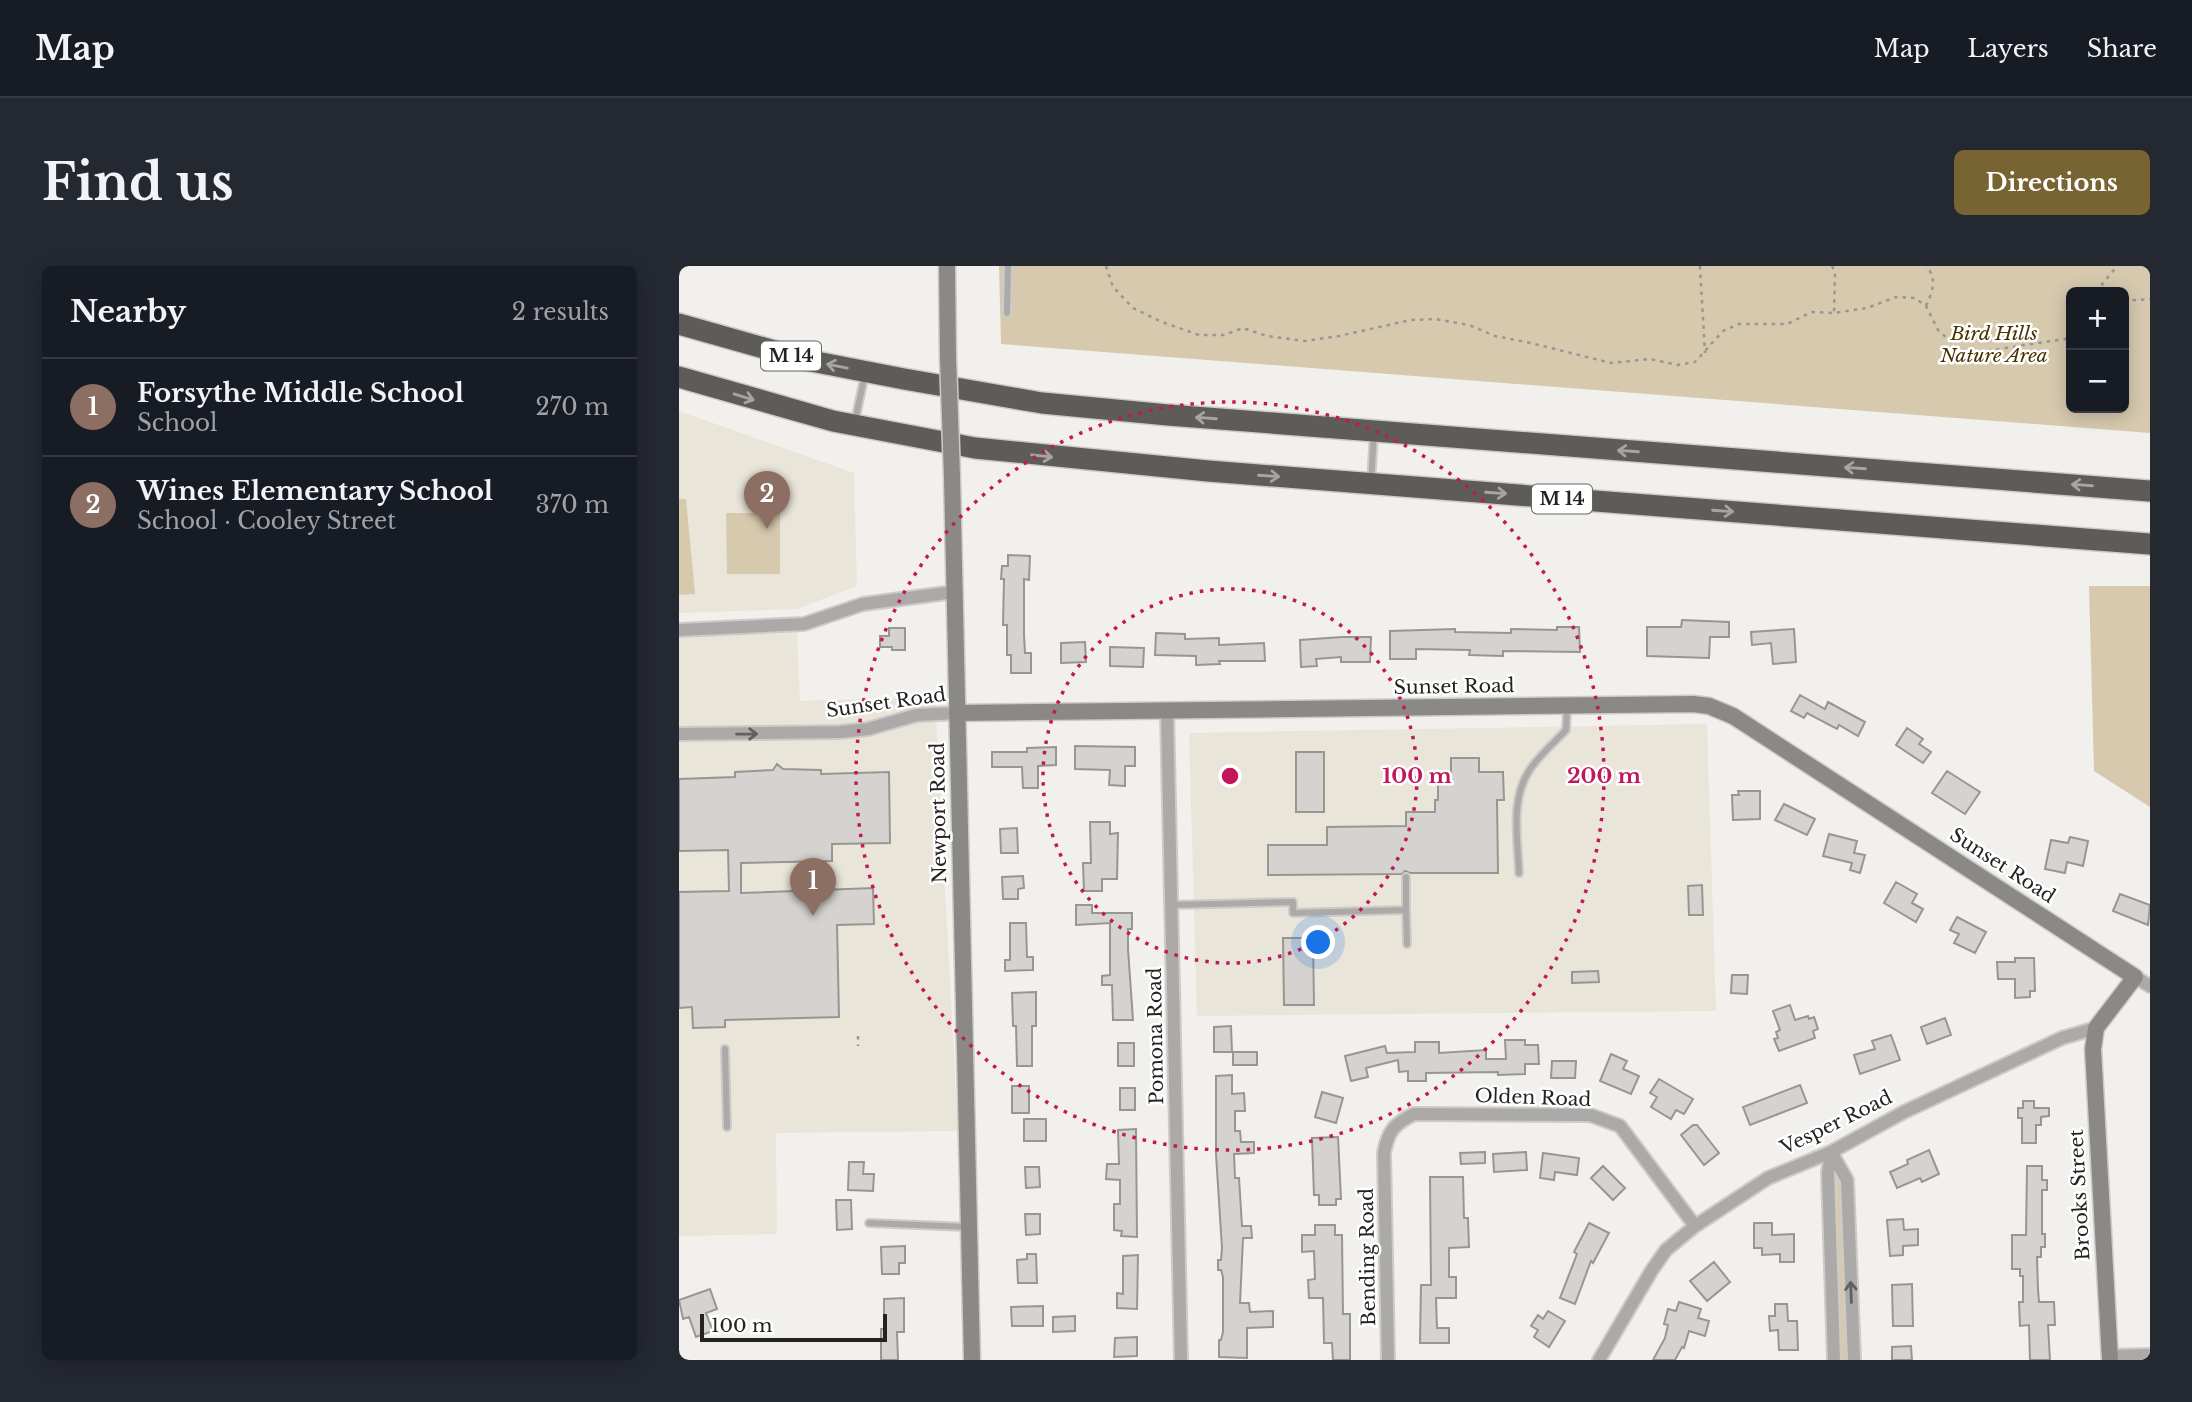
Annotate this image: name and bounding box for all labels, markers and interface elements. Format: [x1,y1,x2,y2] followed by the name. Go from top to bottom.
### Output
[35,28,115,69] text: Map
[1874,34,1930,63] text: Map
[1968,34,2049,63] text: Layers
[2087,34,2157,63] text: Share
[1954,150,2150,215] button: Directions
[42,152,234,213] text: Find us
[2066,287,2129,413] map controls
[2066,287,2129,350] button: +
[70,293,186,330] text: Nearby
[512,298,609,326] text: 2 results
[1939,322,2048,367] park label: Bird Hills Nature Area
[761,342,821,370] road number: M 14
[2066,350,2129,413] button: −
[826,359,849,373] one-way arrow
[137,377,464,409] text: Forsythe Middle School
[733,391,755,404] one-way arrow
[88,393,98,421] text: 1
[536,393,609,421] text: 270 m
[137,409,218,437] text: School
[1195,411,1218,424] one-way arrow
[1617,444,1640,457] one-way arrow
[1031,449,1053,462] one-way arrow
[1844,461,1867,474] one-way arrow
[1257,470,1280,483] one-way arrow
[744,471,790,529] pin: 2
[137,475,493,507] text: Wines Elementary School
[2071,478,2094,491] one-way arrow
[1532,484,1592,513] road number: M 14
[1484,487,1507,500] one-way arrow
[86,491,100,519] text: 2
[536,491,609,519] text: 370 m
[1711,505,1733,518] one-way arrow
[137,507,396,535] text: School · Cooley Street
[1393,674,1515,699] street label: Sunset Road
[825,683,948,722] street label: Sunset Road
[735,727,758,741] one-way arrow
[926,742,951,884] street label: Newport Road
[1382,763,1452,789] text: 100 m
[1567,763,1641,789] text: 200 m
[1218,764,1242,788] centre of rings
[1946,823,2060,908] street label: Sunset Road
[790,858,836,916] pin: 1
[1301,925,1335,959] your location
[1143,967,1168,1105] street label: Pomona Road
[1474,1084,1592,1111] street label: Olden Road
[1776,1085,1896,1160] street label: Vesper Road
[2065,1128,2094,1261] street label: Brooks Street
[1355,1188,1380,1326] street label: Bending Road
[1845,1281,1858,1304] one-way arrow
[700,1311,887,1343] scale bar
[711,1314,772,1337] text: 100 m

